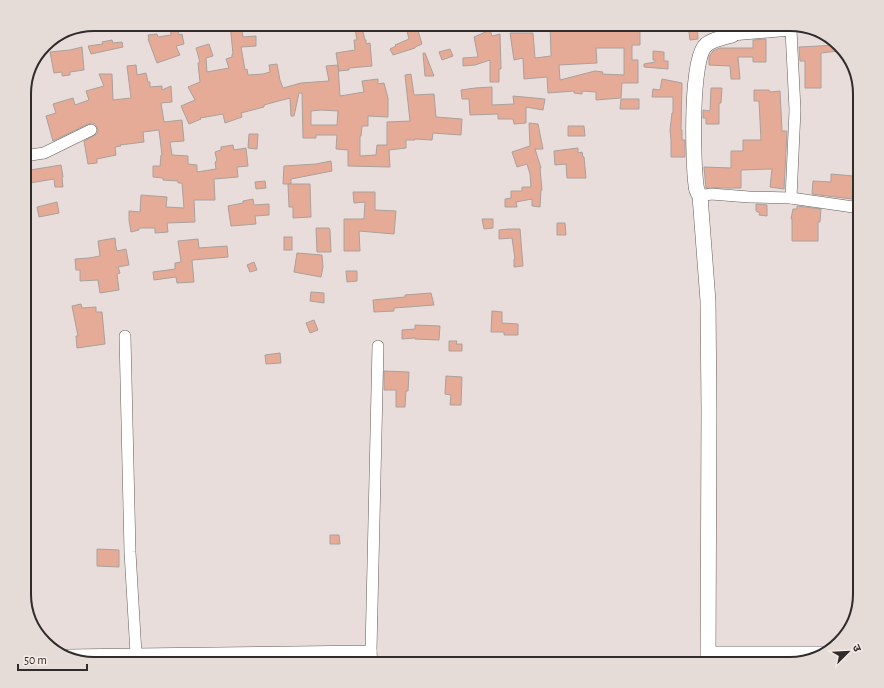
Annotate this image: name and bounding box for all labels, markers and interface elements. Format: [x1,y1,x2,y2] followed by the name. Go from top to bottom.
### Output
[828,632,868,672] north arrow
[850,643,863,654] text: उ
[18,646,87,672] scale bar
[24,654,47,666] text: 50 m

